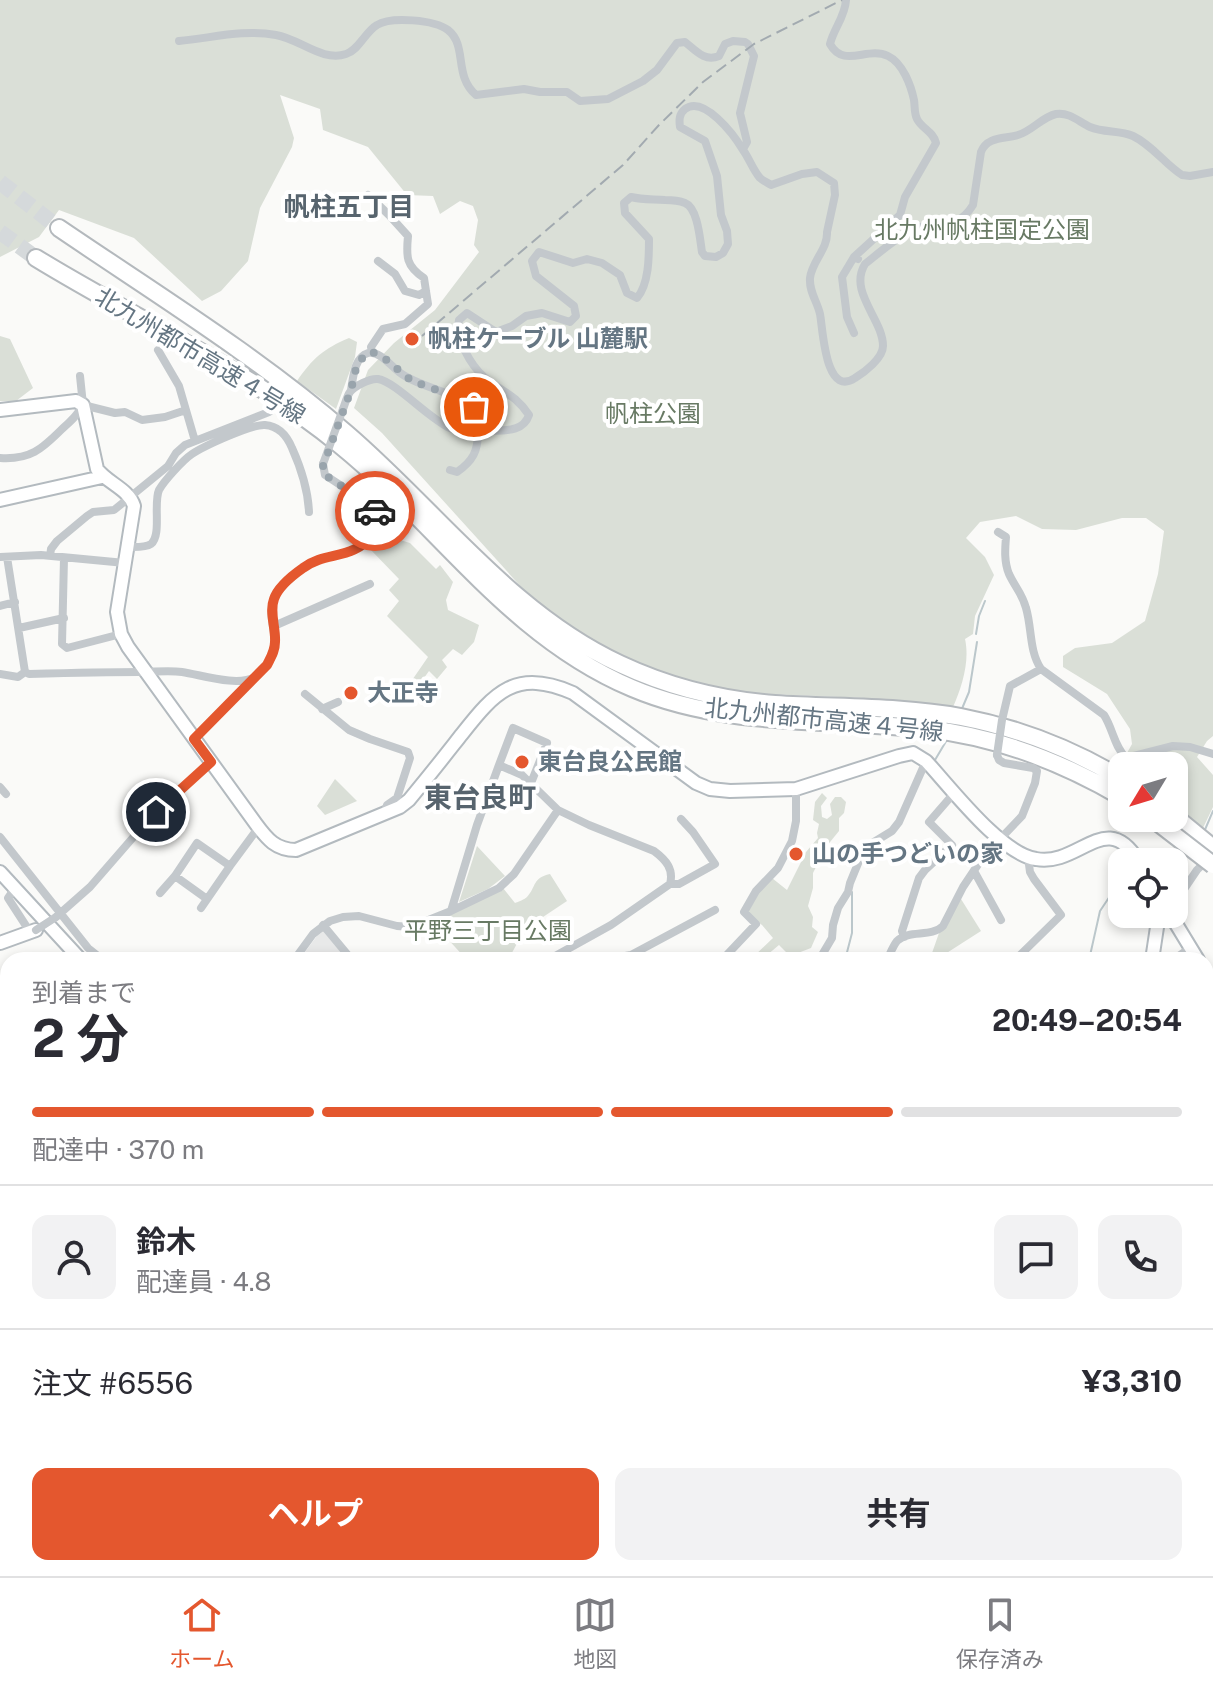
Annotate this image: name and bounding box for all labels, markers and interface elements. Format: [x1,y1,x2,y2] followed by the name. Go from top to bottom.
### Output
[284,191,414,222] district label: 帆柱五丁目
[874,215,1090,243] park label: 北九州帆柱国定公園
[90,281,311,429] street label: 北九州都市高速４号線
[428,324,648,352] place label: 帆柱ケーブル 山麓駅
[403,330,421,348] marker: 帆柱ケーブル 山麓駅
[440,373,508,441] pin
[452,385,496,429] icon: bag
[605,399,701,427] park label: 帆柱公園
[335,471,415,551] courier
[353,489,397,533] icon: car
[367,678,439,706] place label: 大正寺
[342,684,360,702] marker: 大正寺
[703,693,945,745] street label: 北九州都市高速４号線
[538,747,682,775] place label: 東台良公民館
[1108,752,1188,832] north arrow
[1108,752,1188,928] map controls
[513,753,531,771] marker: 東台良公民館
[122,778,190,846] pin
[424,780,536,813] district label: 東台良町
[134,790,178,834] icon: home
[812,839,1004,867] place label: 山の手つどいの家
[787,845,805,863] marker: 山の手つどいの家
[1108,848,1188,928] button: locate
[404,916,572,944] park label: 平野三丁目公園
[32,977,136,1008] text: 到着まで
[992,1002,1182,1038] text: 20:49–20:54
[32,1008,129,1069] text: 2 分
[32,1134,204,1165] text: 配達中 · 370 m
[32,1215,116,1299] button: person
[994,1215,1078,1299] button: chat
[1098,1215,1182,1299] button: phone
[136,1223,196,1259] text: 鈴木
[136,1266,271,1297] text: 配達員 · 4.8
[1082,1363,1182,1399] text: ¥3,310
[32,1365,193,1401] text: 注文 #6556
[32,1468,599,1560] button: ヘルプ
[615,1468,1182,1560] button: 共有
[169,1593,235,1673] tab: ホーム
[573,1593,617,1673] tab: 地図
[956,1593,1044,1673] tab: 保存済み

